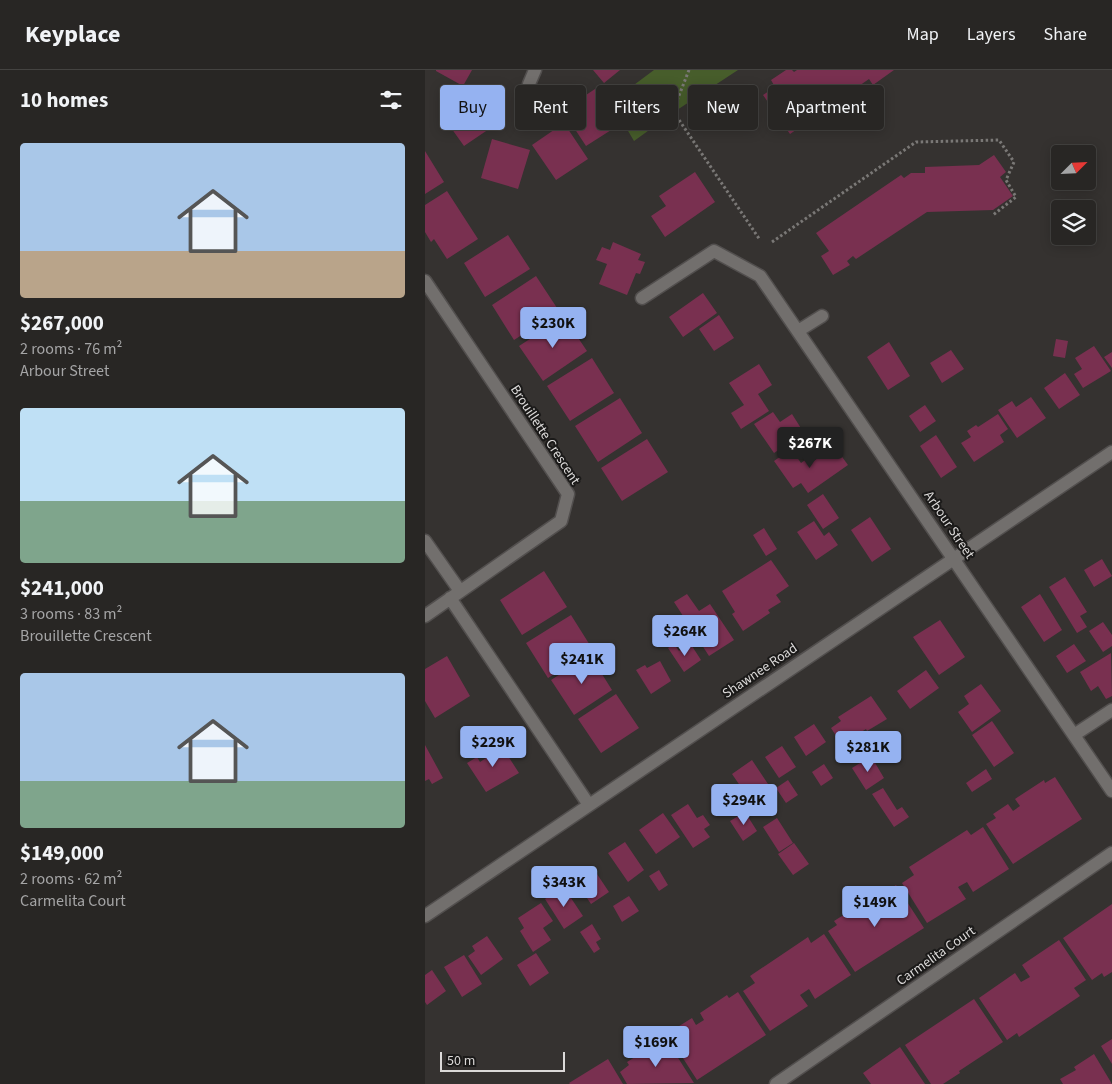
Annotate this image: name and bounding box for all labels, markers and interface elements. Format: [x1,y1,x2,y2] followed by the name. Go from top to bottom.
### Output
[25,17,120,52] text: Keyplace
[907,22,939,47] text: Map
[967,22,1016,47] text: Layers
[1044,22,1087,47] text: Share
[20,85,108,115] text: 10 homes
[440,85,505,130] chip: Buy
[515,85,586,130] chip: Rent
[596,85,678,130] chip: Filters
[688,85,758,130] chip: New
[768,85,884,130] chip: Apartment
[377,86,405,114] icon: filters
[1051,145,1096,190] north arrow
[1051,145,1096,245] map controls
[168,176,258,266] icon: home
[1051,200,1096,245] button: layers
[518,306,588,349] pin: $230K
[20,308,104,338] text: $267,000
[531,312,575,334] text: $230K
[20,338,122,360] text: 2 rooms · 76 m²
[20,360,109,382] text: Arbour Street
[505,381,585,489] street label: Brouillette Crescent
[775,426,845,469] pin: $267K
[788,432,832,454] text: $267K
[168,441,258,531] icon: home
[919,487,979,563] street label: Arbour Street
[20,573,104,603] text: $241,000
[20,603,122,625] text: 3 rooms · 83 m²
[650,614,720,657] pin: $264K
[663,620,707,642] text: $264K
[20,625,152,647] text: Brouillette Crescent
[719,638,801,704] street label: Shawnee Road
[547,642,617,685] pin: $241K
[560,648,604,670] text: $241K
[168,706,258,796] icon: home
[458,726,528,768] pin: $229K
[833,730,903,773] pin: $281K
[471,731,515,753] text: $229K
[846,736,890,758] text: $281K
[709,784,779,826] pin: $294K
[722,789,766,811] text: $294K
[20,838,104,868] text: $149,000
[529,866,599,908] pin: $343K
[20,868,122,890] text: 2 rooms · 62 m²
[542,871,586,893] text: $343K
[840,886,910,928] pin: $149K
[20,890,126,912] text: Carmelita Court
[853,891,897,913] text: $149K
[892,921,980,991] street label: Carmelita Court
[621,1026,691,1068] pin: $169K
[634,1031,678,1053] text: $169K
[440,1049,565,1072] scale bar
[447,1051,475,1071] text: 50 m

